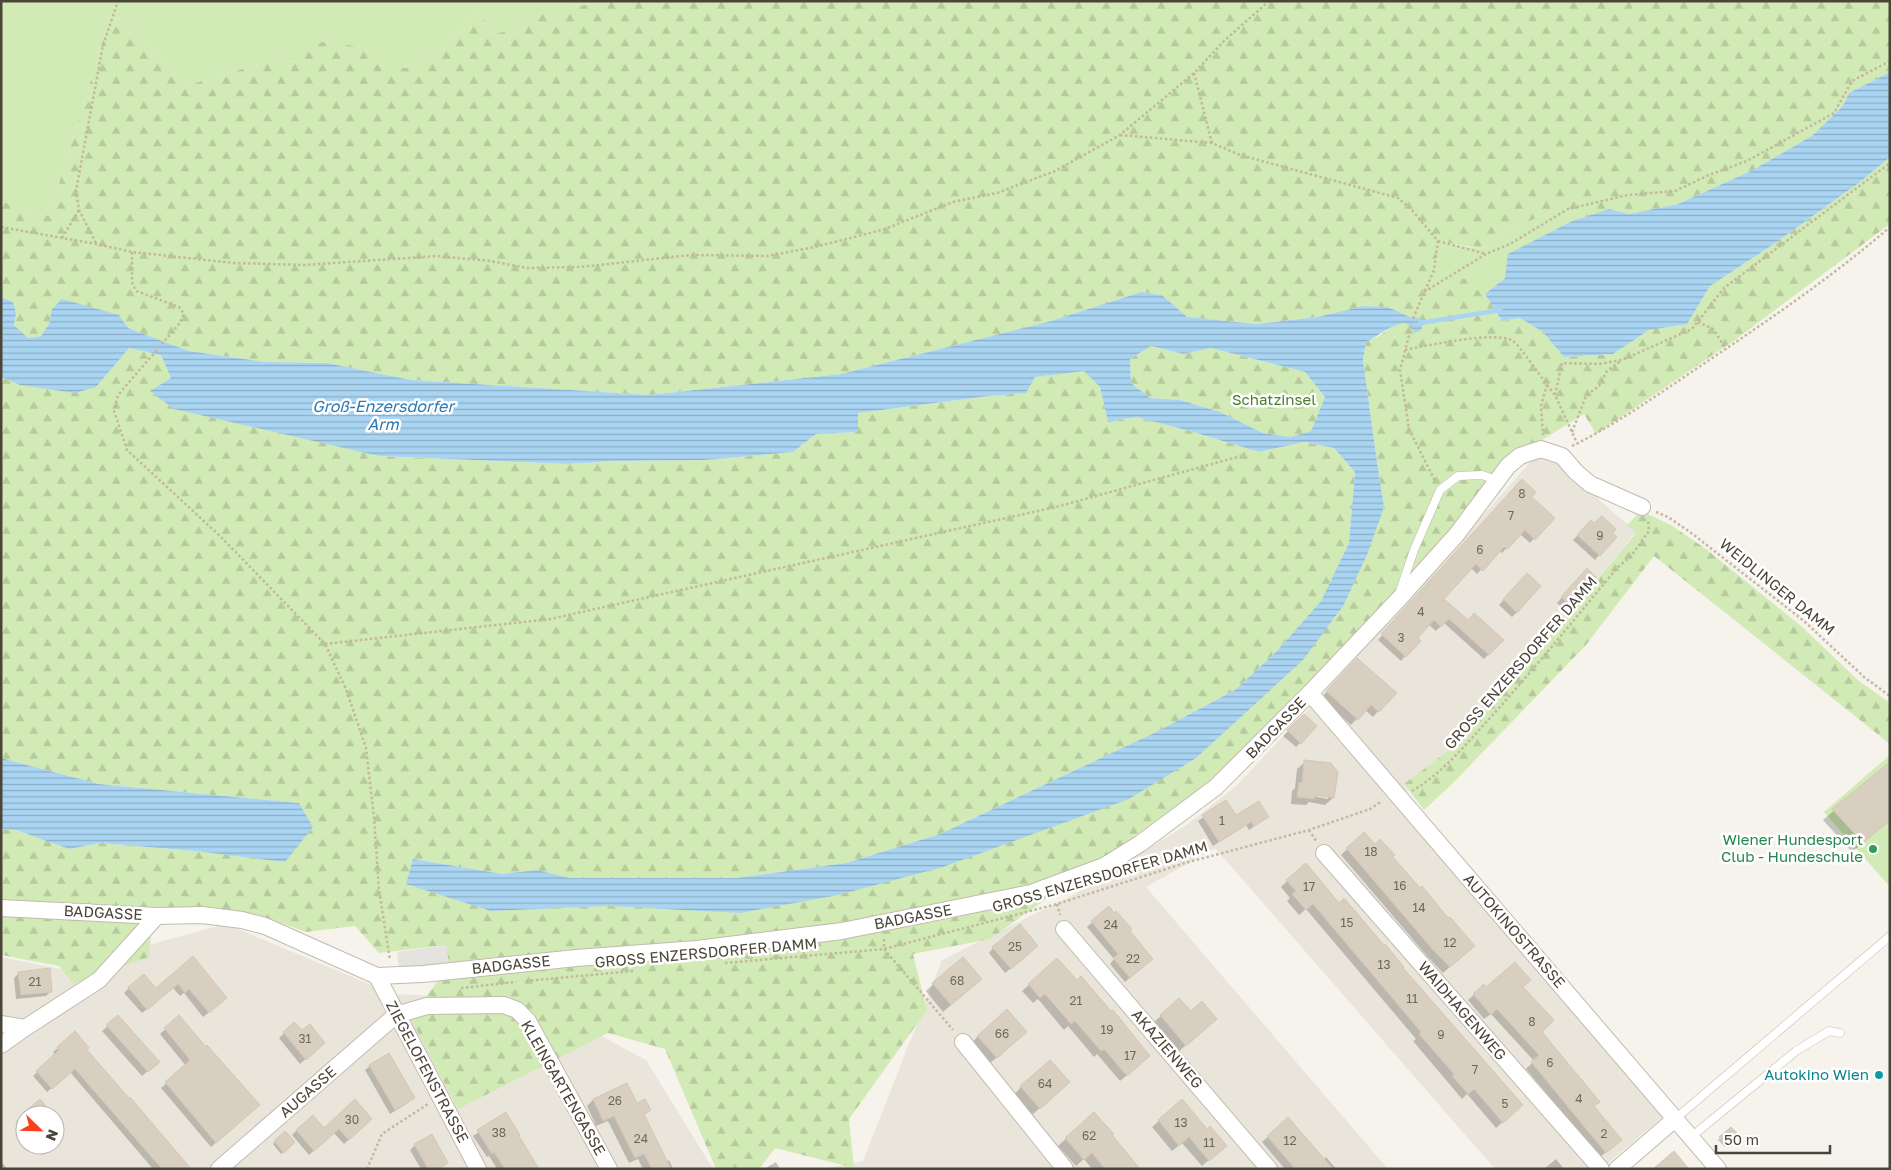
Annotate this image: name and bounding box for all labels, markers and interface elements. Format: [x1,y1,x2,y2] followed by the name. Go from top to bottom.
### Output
[1232,390,1316,408] park label: Schatzinsel
[312,396,456,434] water label: Groß-Enzersdorfer Arm
[1518,486,1526,501] house number: 8
[1508,508,1514,523] house number: 7
[1596,528,1604,543] house number: 9
[1716,534,1839,638] street label: WEIDLINGER DAMM
[1476,542,1484,557] house number: 6
[1440,572,1600,752] street label: GROSS ENZERSDORFER DAMM
[1417,604,1425,619] house number: 4
[1397,630,1405,645] house number: 3
[1241,693,1309,762] street label: BADGASSE
[1219,813,1225,828] house number: 1
[1721,830,1863,865] place label: Wiener Hundesport Club - Hundeschule
[990,837,1209,915] street label: GROSS ENZERSDORFER DAMM
[1867,843,1879,855] marker: Wiener Hundesport Club - Hundeschule
[1364,844,1378,859] house number: 18
[1460,870,1569,991] street label: AUTOKINOSTRASSE
[1393,878,1407,893] house number: 16
[1303,879,1315,894] house number: 17
[872,900,953,932] street label: BADGASSE
[1412,900,1426,915] house number: 14
[63,901,143,923] street label: BADGASSE
[1341,915,1353,930] house number: 15
[1104,917,1118,932] house number: 24
[594,933,818,971] street label: GROSS ENZERSDORFER DAMM
[1444,935,1456,950] house number: 12
[1008,939,1022,954] house number: 25
[471,951,551,977] street label: BADGASSE
[1126,951,1140,966] house number: 22
[1378,957,1390,972] house number: 13
[1415,957,1511,1063] street label: WAIDHAGENWEG
[950,973,964,988] house number: 68
[29,974,42,989] house number: 21
[1406,991,1418,1006] house number: 11
[1070,993,1083,1008] house number: 21
[383,997,473,1146] street label: ZIEGELOFENSTRASSE
[1128,1005,1207,1092] street label: AKAZIENWEG
[1528,1014,1536,1029] house number: 8
[518,1017,610,1158] street label: KLEINGARTENGASSE
[1100,1022,1114,1037] house number: 19
[995,1026,1009,1041] house number: 66
[1437,1027,1445,1042] house number: 9
[299,1031,312,1046] house number: 31
[1124,1048,1136,1063] house number: 17
[1546,1055,1554,1070] house number: 6
[275,1062,339,1121] street label: AUGASSE
[1472,1062,1478,1077] house number: 7
[1764,1065,1869,1083] place label: Autokino Wien
[1873,1069,1885,1081] marker: Autokino Wien
[1038,1076,1052,1091] house number: 64
[1575,1091,1583,1106] house number: 4
[608,1093,622,1108] house number: 26
[1502,1096,1509,1111] house number: 5
[15,1105,65,1155] north arrow
[345,1112,359,1127] house number: 30
[1175,1115,1187,1130] house number: 13
[1716,1122,1830,1154] scale bar
[492,1125,506,1140] house number: 38
[1601,1126,1608,1141] house number: 2
[43,1127,62,1143] text: N
[1082,1128,1096,1143] house number: 62
[1724,1130,1759,1148] text: 50 m
[634,1131,648,1146] house number: 24
[1284,1133,1296,1148] house number: 12
[1203,1135,1215,1150] house number: 11

